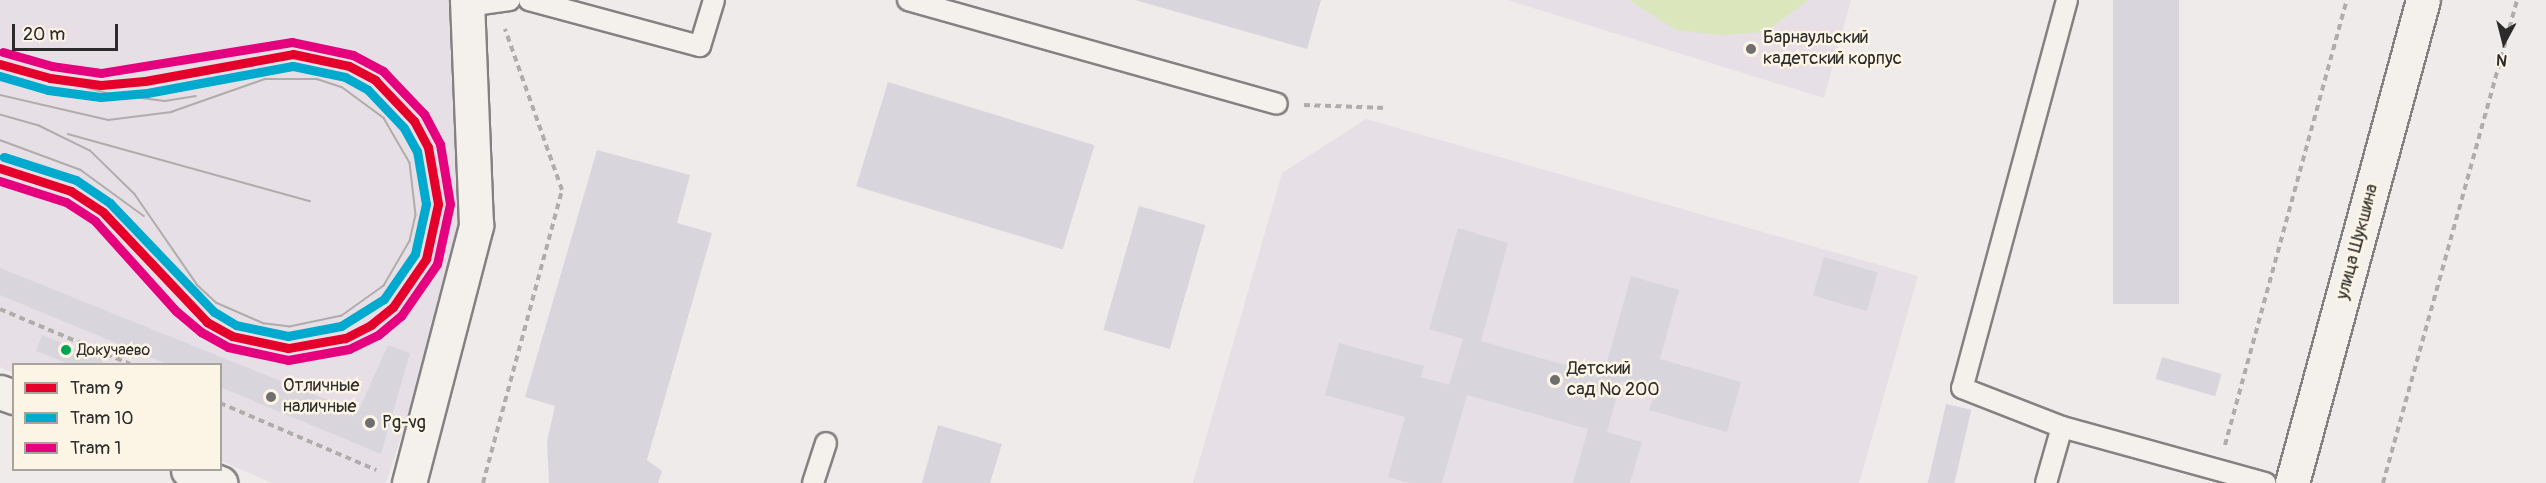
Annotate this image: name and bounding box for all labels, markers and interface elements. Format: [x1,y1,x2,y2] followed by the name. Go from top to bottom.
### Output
[15,12,122,50] scale bar
[2474,12,2534,72] north arrow
[23,23,65,46] text: 20 m
[1763,28,1902,70] place label: Барнаульский кадетский корпус
[1744,42,1758,56] marker: Барнаульский кадетский корпус
[2495,49,2508,70] text: N
[2332,182,2384,302] street label: улица Шукшина
[77,340,150,360] place label: Докучаево
[60,344,72,356] marker: Докучаево
[1567,359,1660,401] place label: Детский сад № 200
[12,363,222,471] legend
[1548,373,1562,387] marker: Детский сад № 200
[283,376,359,418] place label: Отличные наличные
[70,377,123,400] text: Tram 9
[264,390,278,404] marker: Отличные наличные
[70,407,133,430] text: Tram 10
[382,412,426,434] place label: Pg-vg
[363,416,377,430] marker: Pg-vg
[70,437,121,460] text: Tram 1

